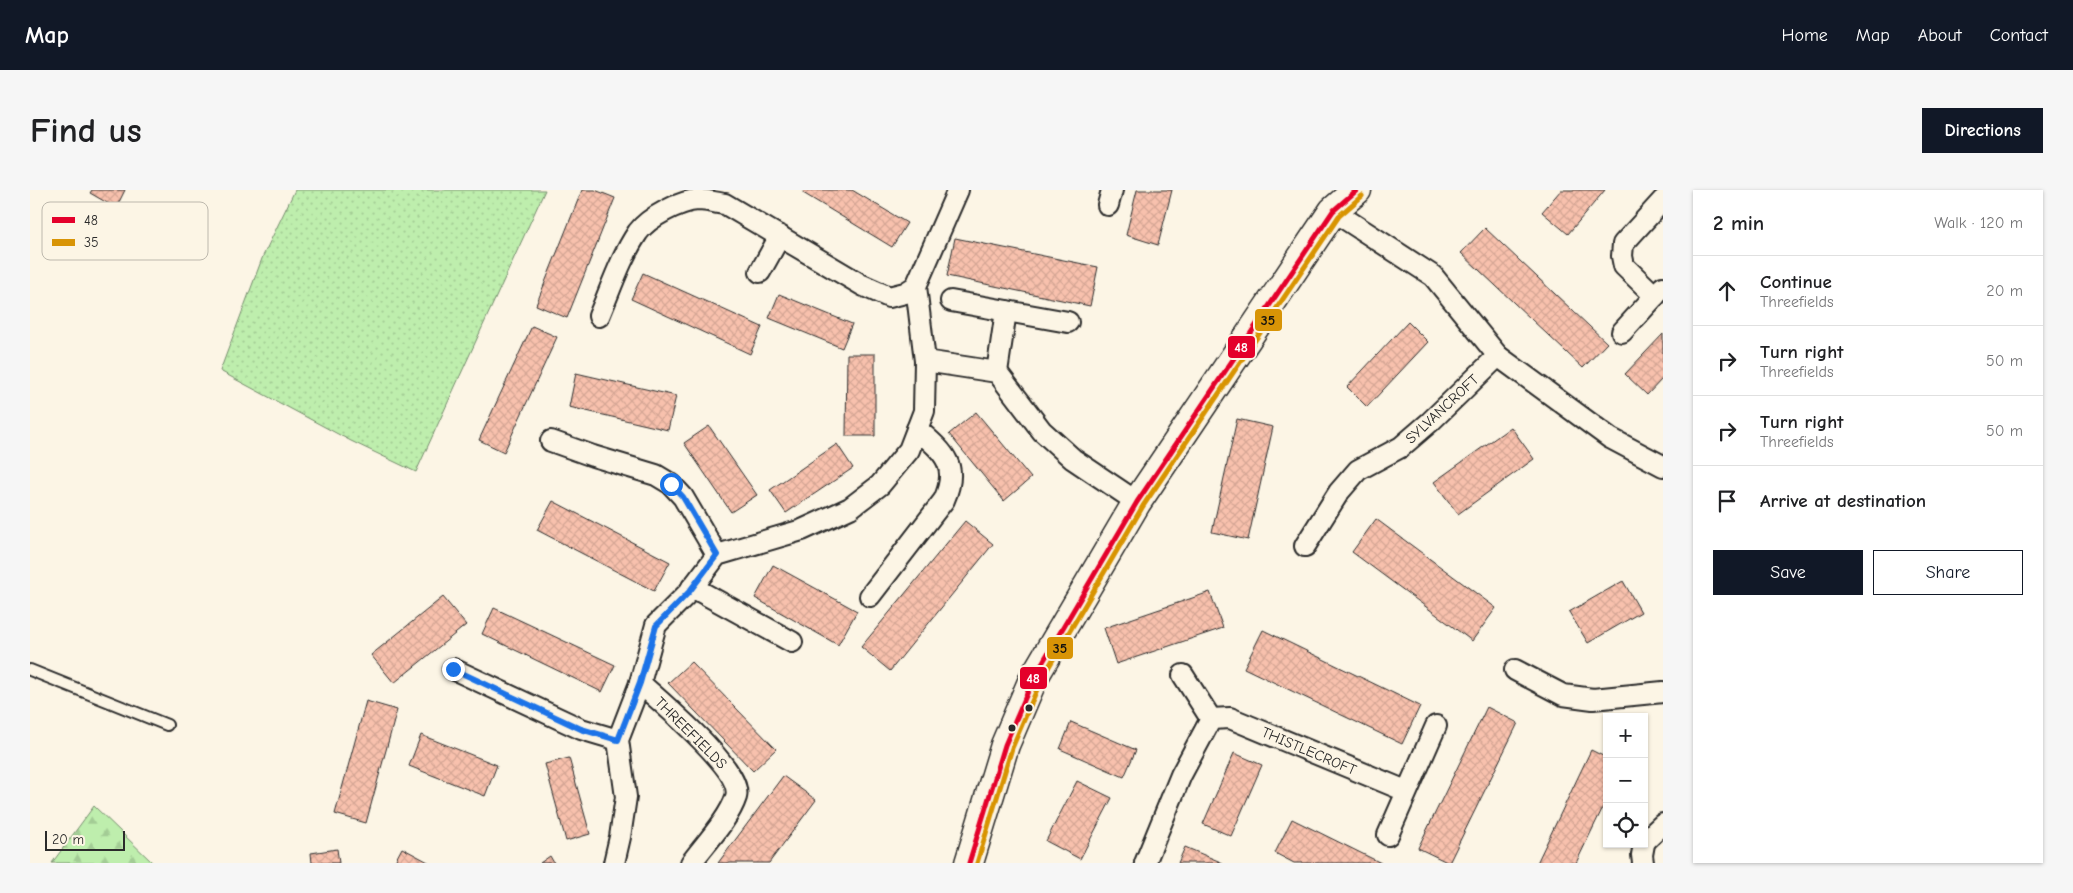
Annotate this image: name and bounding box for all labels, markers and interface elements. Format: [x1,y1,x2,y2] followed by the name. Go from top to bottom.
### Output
[25,21,69,49] text: Map
[1781,25,1828,46] text: Home
[1856,25,1890,46] text: Map
[1918,25,1962,46] text: About
[1990,25,2048,46] text: Contact
[1922,108,2043,153] button: Directions
[30,110,142,151] text: Find us
[42,202,208,260] legend
[1713,211,1764,235] text: 2 min
[84,212,98,229] text: 48
[1934,214,2023,232] text: Walk · 120 m
[84,234,99,251] text: 35
[1760,271,1832,293] text: Continue
[1713,277,1741,305] icon: ahead
[1986,282,2023,300] text: 20 m
[1760,293,1834,311] text: Threefields
[1254,308,1283,332] line badge: 35
[1261,312,1275,329] text: 35
[1227,335,1256,359] line badge: 48
[1234,339,1248,356] text: 48
[1760,341,1844,363] text: Turn right
[1713,347,1741,375] icon: right
[1986,352,2023,370] text: 50 m
[1760,363,1834,381] text: Threefields
[1402,370,1482,447] street label: SYLVANCROFT
[1760,411,1844,433] text: Turn right
[1713,417,1741,445] icon: right
[1986,422,2023,440] text: 50 m
[1760,433,1834,451] text: Threefields
[660,473,683,496] route start
[1713,487,1741,515] icon: arrive
[1760,490,1926,512] text: Arrive at destination
[1713,550,1863,595] button: Save
[1873,550,2023,595] button: Share
[1046,636,1074,660] line badge: 35
[1053,640,1067,657] text: 35
[442,658,465,681] route end
[1019,666,1048,690] line badge: 48
[1026,670,1040,687] text: 48
[651,693,731,773] street label: THREEFIELDS
[1024,703,1034,713] unlabelled marker
[1603,713,1648,848] map controls
[1603,713,1648,758] button: +
[1007,723,1017,733] unlabelled marker
[1259,723,1359,779] street label: THISTLECROFT
[1603,758,1648,803] button: −
[1603,803,1648,848] button: locate
[45,828,125,851] scale bar
[52,831,84,848] text: 20 m

